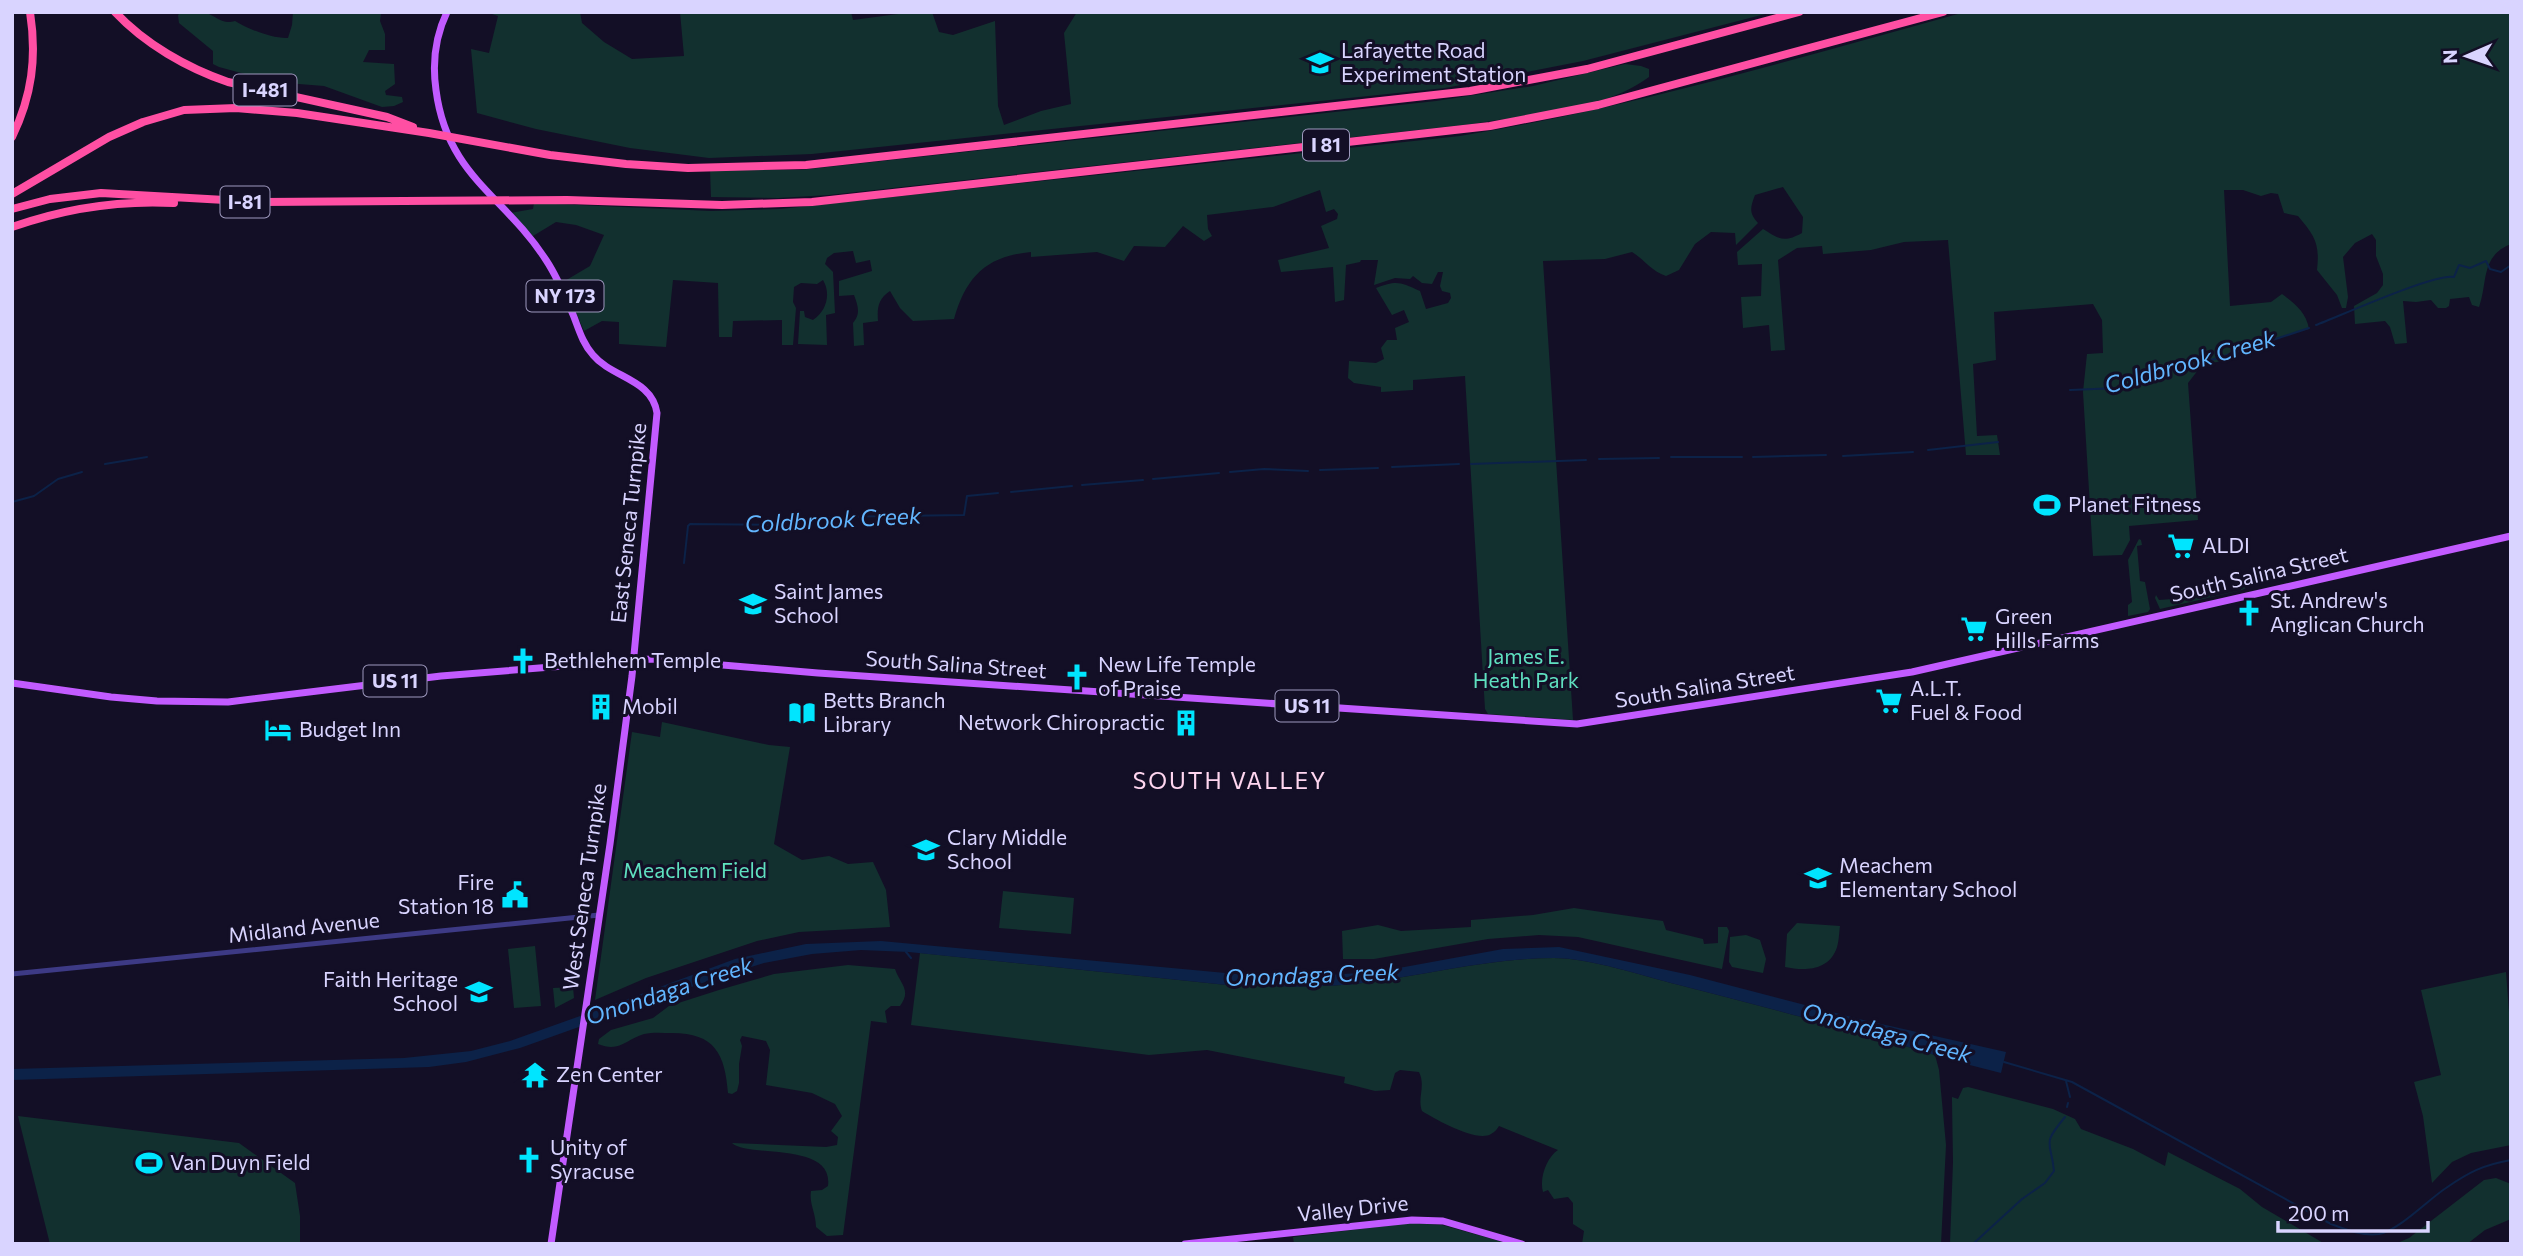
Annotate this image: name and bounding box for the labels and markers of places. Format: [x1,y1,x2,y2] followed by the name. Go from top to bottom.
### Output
[1341,37,1526,86] place label: Lafayette Road Experiment Station
[1305,48,1335,78] school or university icon: Lafayette Road Experiment Station
[2032,490,2062,520] sports icon: Planet Fitness
[2068,491,2201,516] place label: Planet Fitness
[2166,531,2196,561] supermarket icon: ALDI
[2202,532,2250,557] place label: ALDI
[774,578,883,627] place label: Saint James School
[2270,587,2425,636] place label: St. Andrew's Anglican Church
[738,589,768,619] school or university icon: Saint James School
[2234,598,2264,628] church icon: St. Andrew's Anglican Church
[1995,603,2099,652] place label: Green Hills Farms
[1959,614,1989,644] supermarket icon: Green Hills Farms
[508,646,538,676] church icon: Bethlehem Temple
[544,647,721,672] place label: Bethlehem Temple
[1098,651,1256,700] place label: New Life Temple of Praise
[1062,662,1092,692] church icon: New Life Temple of Praise
[1910,675,2022,724] place label: A.L.T. Fuel & Food
[1874,686,1904,716] supermarket icon: A.L.T. Fuel & Food
[823,687,945,736] place label: Betts Branch Library
[586,692,616,722] building icon: Mobil
[622,693,678,718] place label: Mobil
[787,698,817,728] library icon: Betts Branch Library
[1171,708,1201,738] building icon: Network Chiropractic
[958,709,1165,734] place label: Network Chiropractic
[263,715,293,745] hotel icon: Budget Inn
[299,716,401,741] place label: Budget Inn
[947,824,1067,873] place label: Clary Middle School
[911,835,941,865] school or university icon: Clary Middle School
[1839,852,2017,901] place label: Meachem Elementary School
[1803,863,1833,893] school or university icon: Meachem Elementary School
[398,869,494,918] place label: Fire Station 18
[500,880,530,910] public building icon: Fire Station 18
[323,966,458,1015] place label: Faith Heritage School
[464,977,494,1007] school or university icon: Faith Heritage School
[520,1060,550,1090] temple icon: Zen Center
[556,1061,663,1086] place label: Zen Center
[550,1134,635,1183] place label: Unity of Syracuse
[514,1145,544,1175] church icon: Unity of Syracuse
[134,1148,164,1178] sports icon: Van Duyn Field
[170,1149,310,1174] place label: Van Duyn Field

